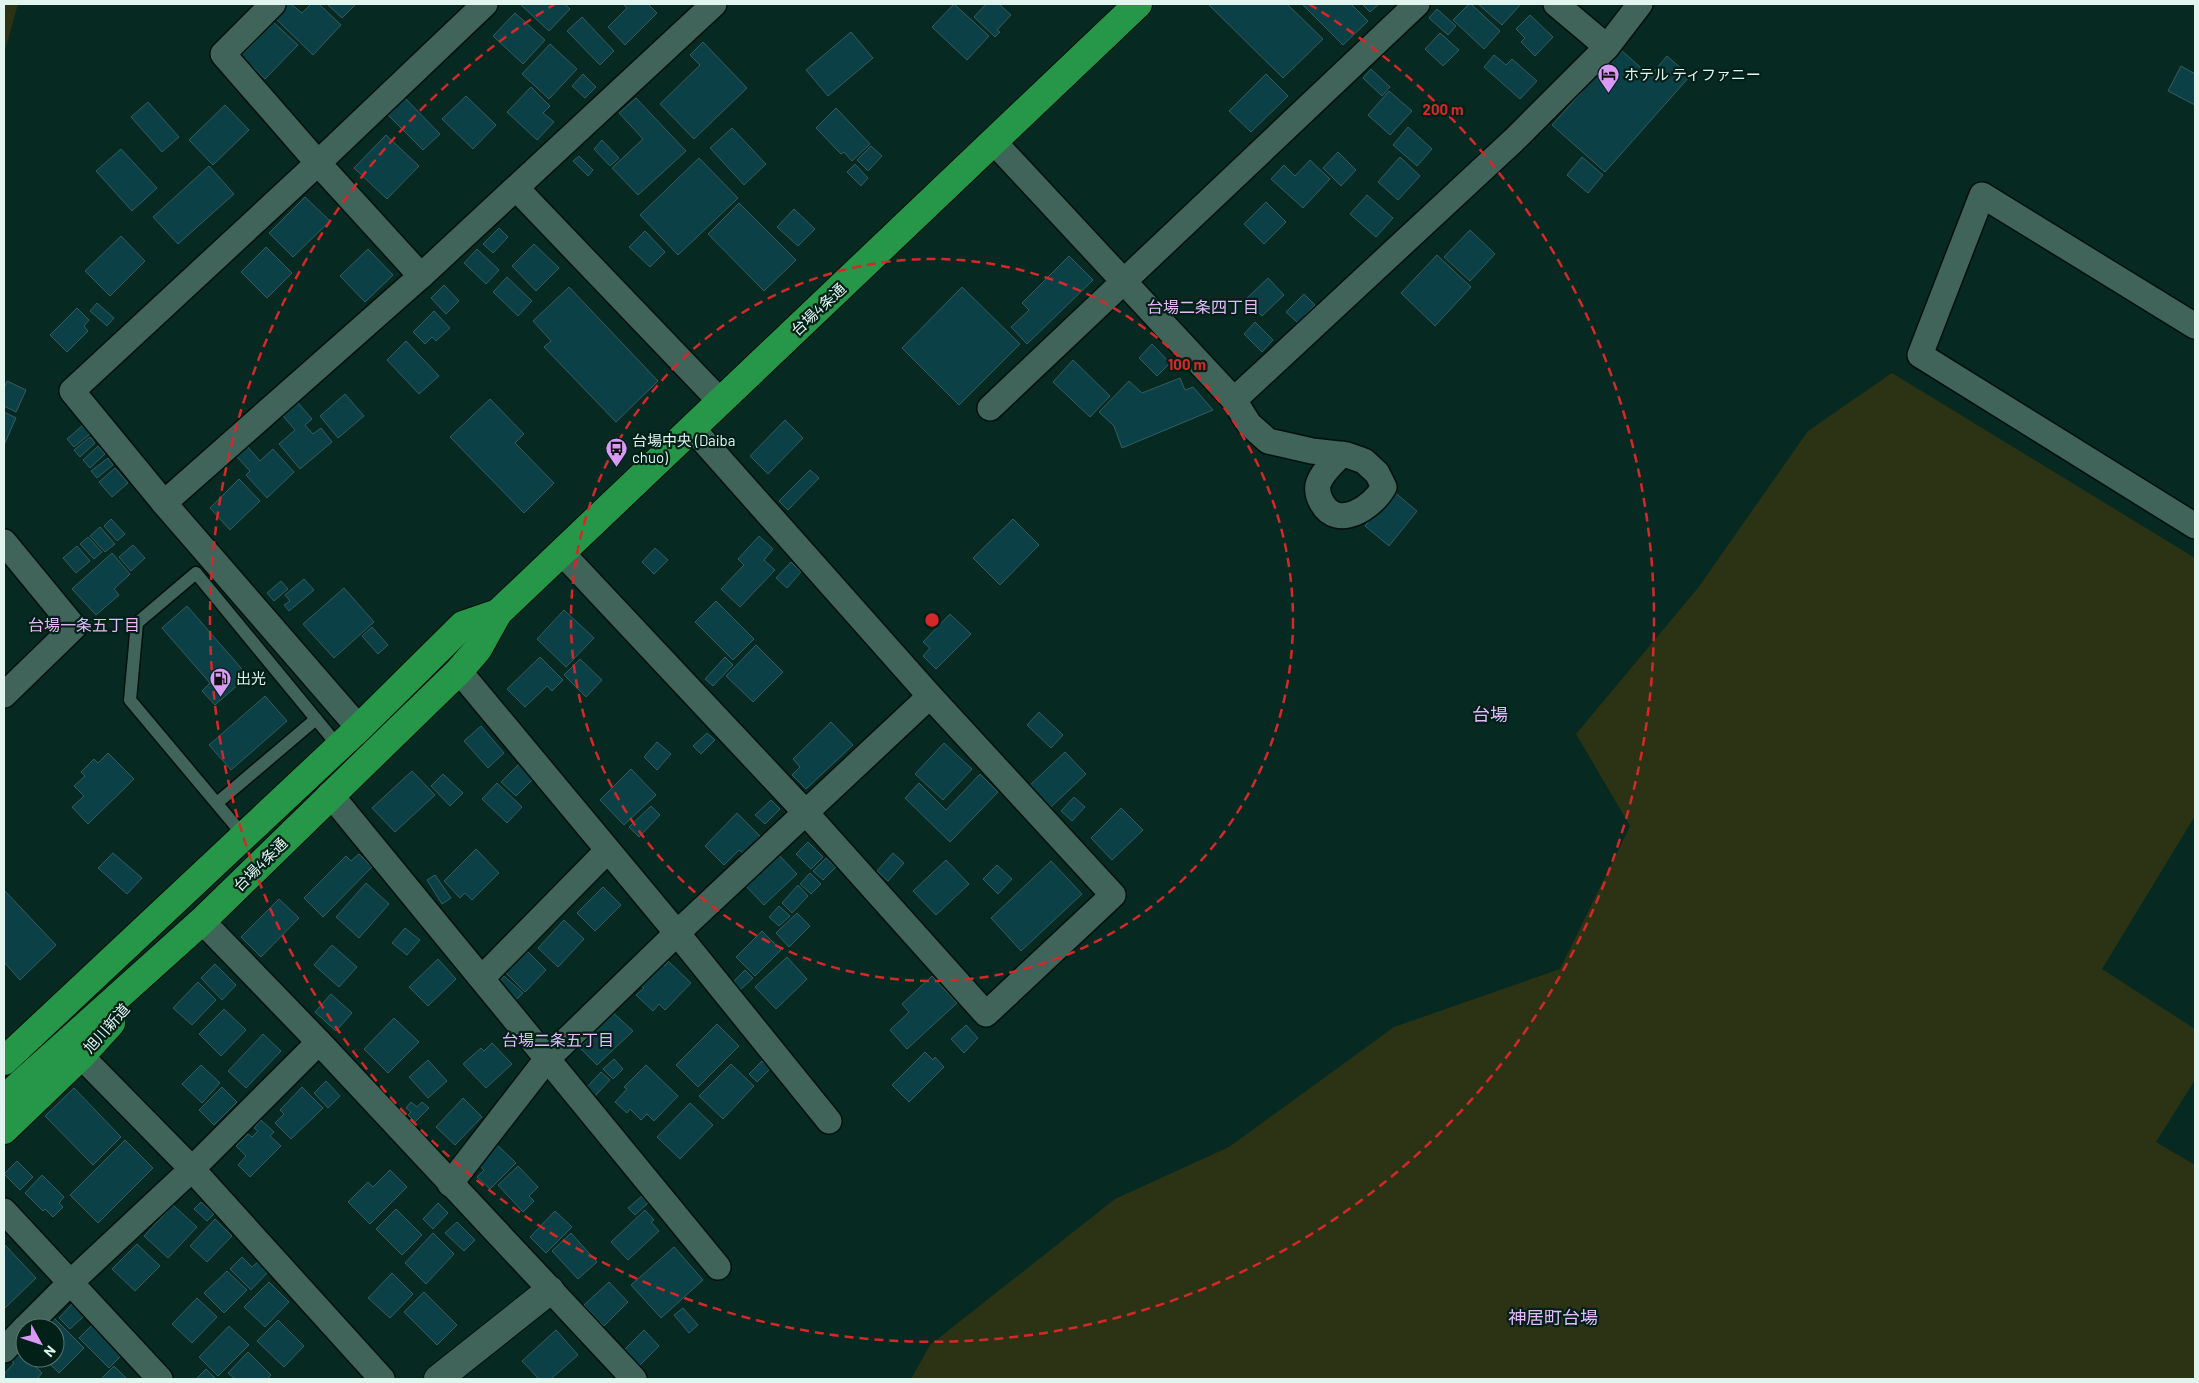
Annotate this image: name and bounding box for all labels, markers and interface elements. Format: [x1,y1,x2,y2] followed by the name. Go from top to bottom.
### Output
[1596,62,1620,93] hotel icon: ホテル ティファニー
[1624,65,1761,83] place label: ホテル ティファニー
[1422,100,1464,118] text: 200 m
[787,279,849,339] street label: 台場4条通
[1147,297,1259,316] district label: 台場二条四丁目
[1168,355,1206,373] text: 100 m
[632,431,735,466] place label: 台場中央 (Daiba chuo)
[604,437,628,468] bus stop icon: 台場中央 (Daiba chuo)
[923,611,941,629] centre of rings
[28,615,140,634] district label: 台場一条五丁目
[208,666,232,697] fuel station icon: 出光
[236,669,266,687] place label: 出光
[1472,703,1508,725] district label: 台場
[230,834,290,894] street label: 台場4条通
[79,1000,133,1056] street label: 旭川新道
[502,1030,614,1049] district label: 台場二条五丁目
[1508,1306,1598,1328] district label: 神居町台場
[15,1318,65,1368] north arrow
[41,1343,60,1361] text: N

